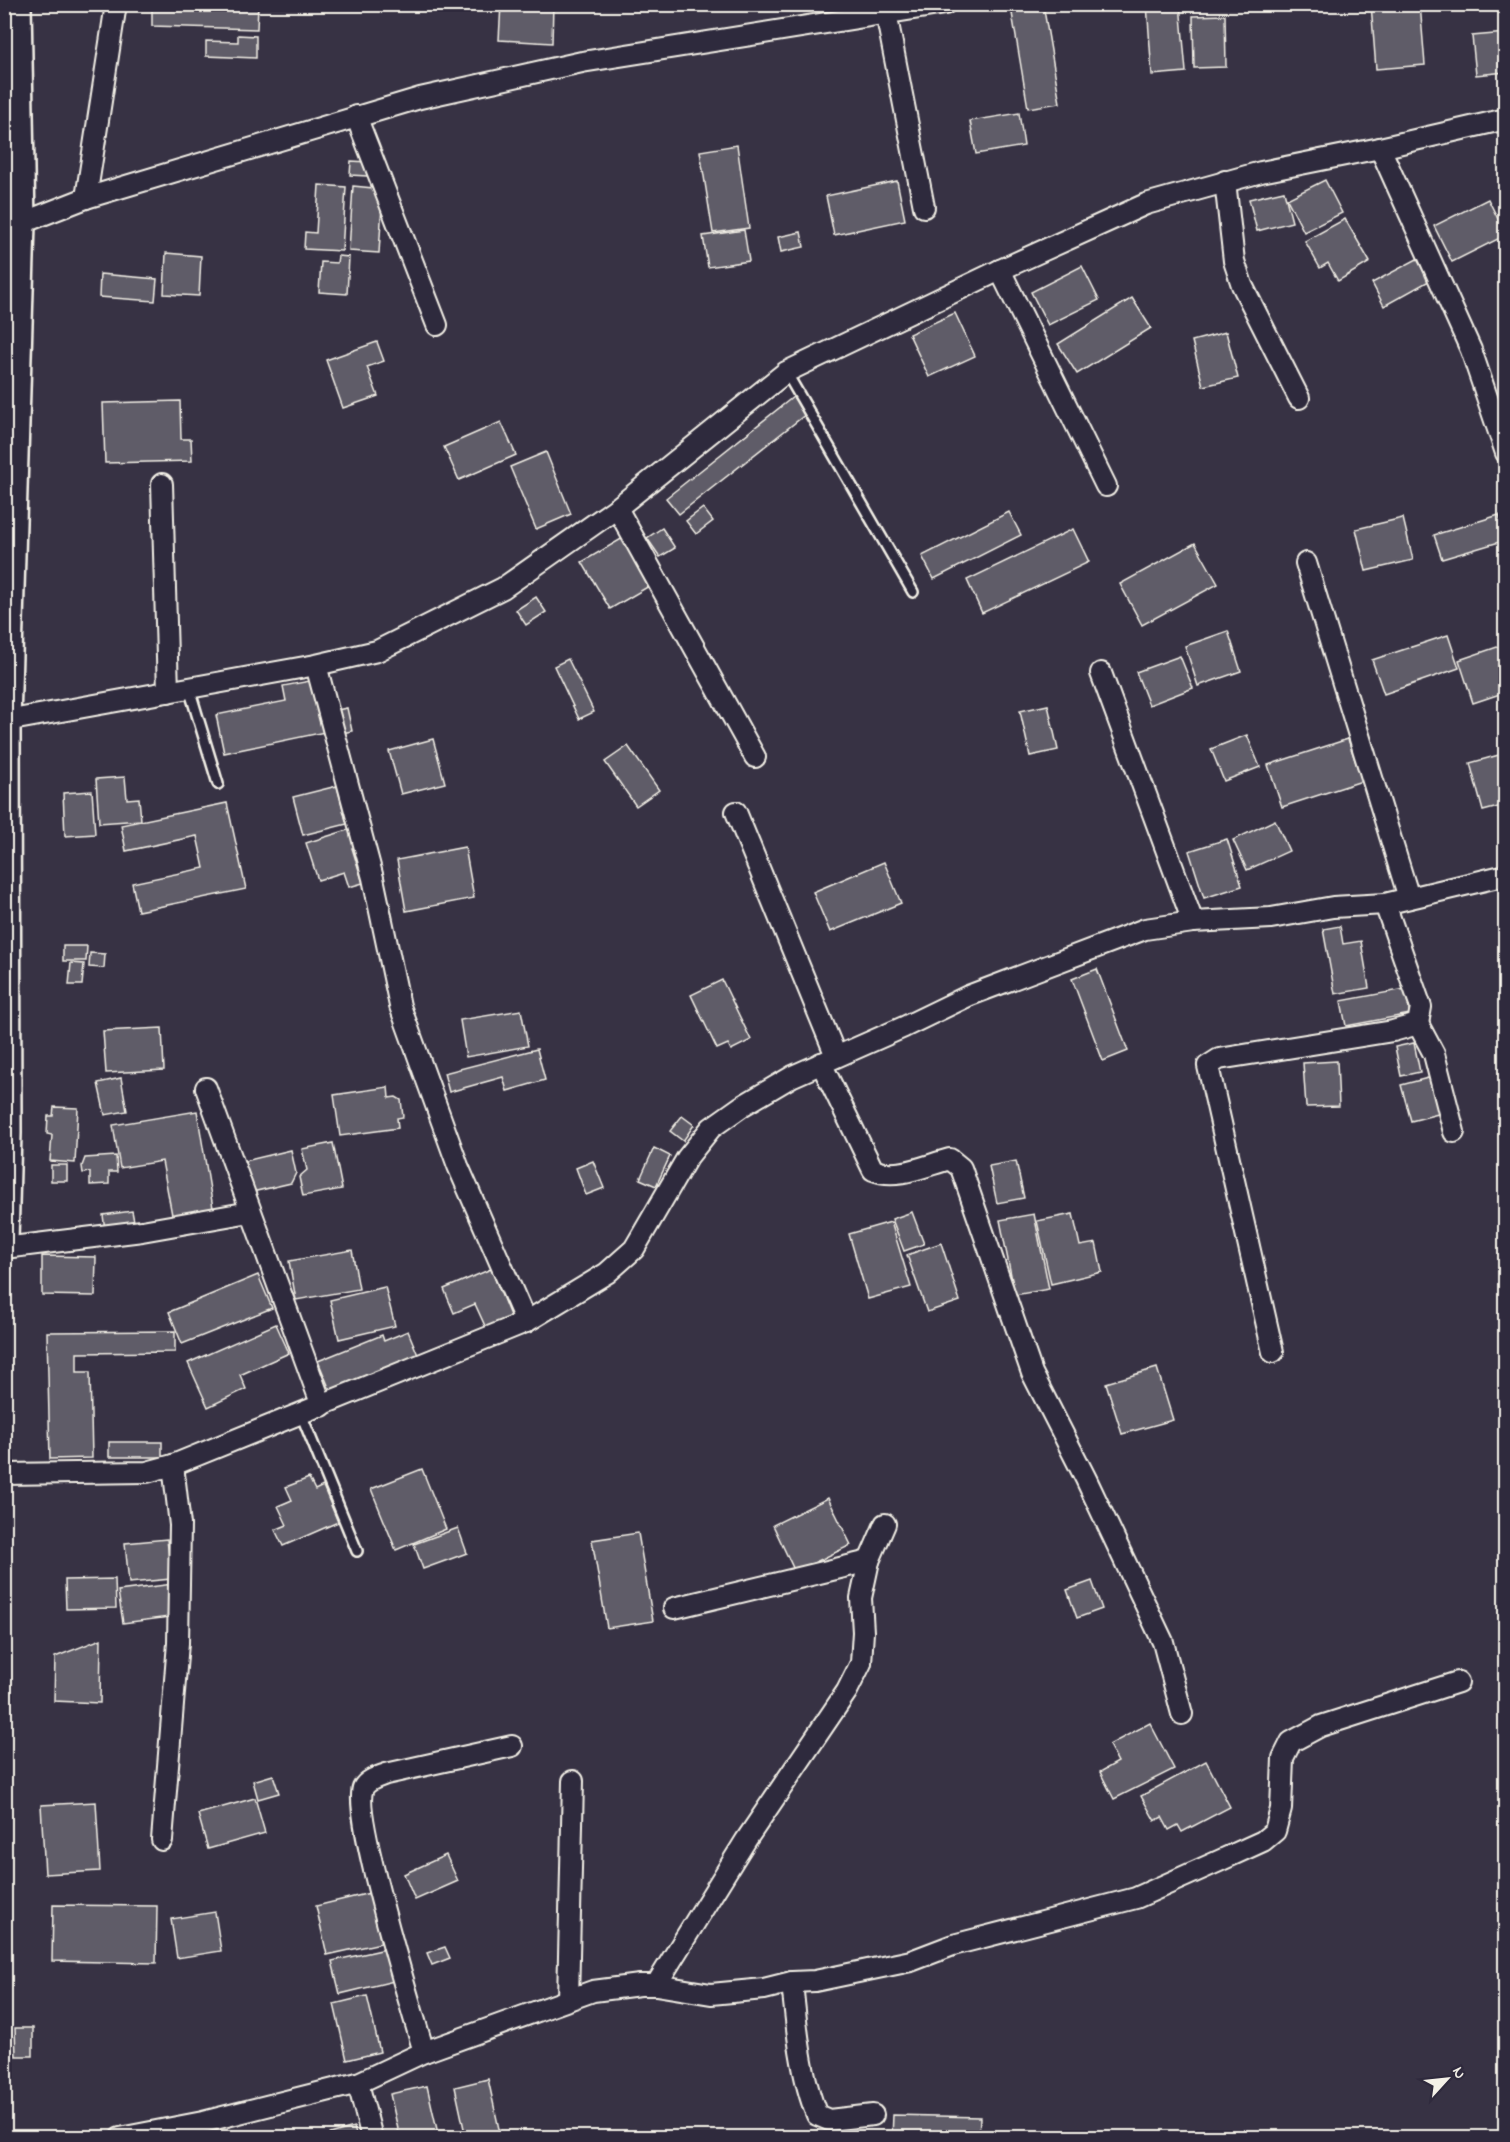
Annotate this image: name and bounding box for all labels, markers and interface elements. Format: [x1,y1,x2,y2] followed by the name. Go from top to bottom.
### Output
[1417,2049,1477,2109] north arrow
[1445,2063,1472,2084] text: N

